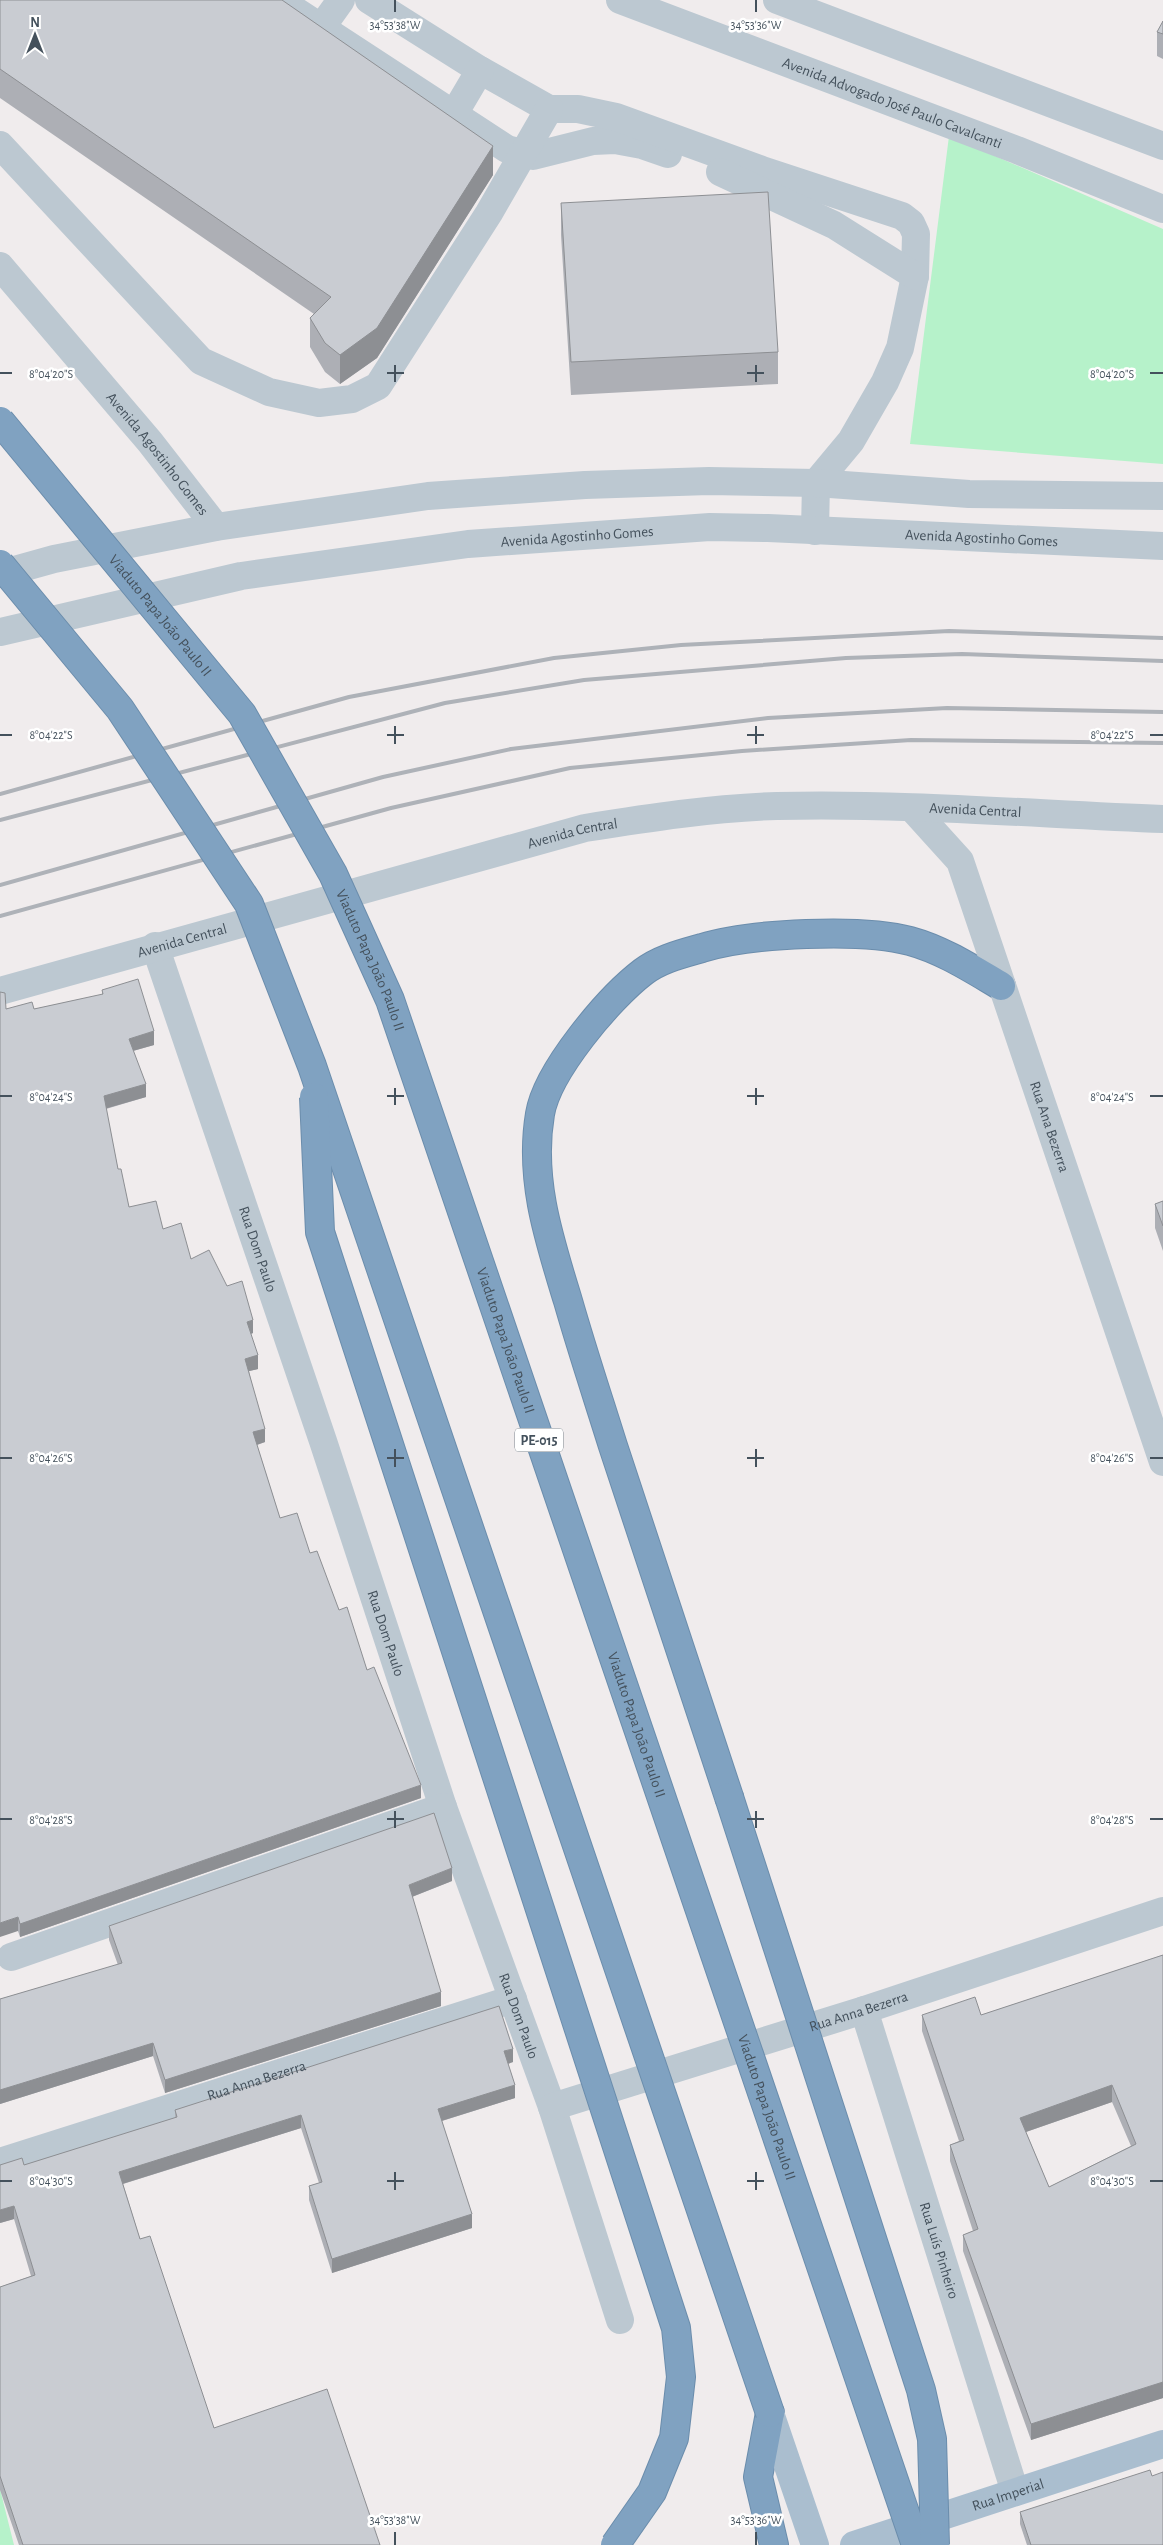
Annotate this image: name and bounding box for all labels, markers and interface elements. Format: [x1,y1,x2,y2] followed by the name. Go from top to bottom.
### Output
[10,10,60,60] north arrow
[30,16,40,30] text: N
[369,19,421,31] text: 34°53'38"W
[730,19,782,31] text: 34°53'36"W
[780,55,1004,152] street label: Avenida Advogado José Paulo Cavalcanti
[29,368,73,380] text: 8°04'20"S
[1090,368,1134,380] text: 8°04'20"S
[103,390,211,518] street label: Avenida Agostinho Gomes
[500,524,654,550] street label: Avenida Agostinho Gomes
[905,527,1058,549] street label: Avenida Agostinho Gomes
[106,552,214,679] street label: Viaduto Papa João Paulo II
[29,729,73,741] text: 8°04'22"S
[1090,729,1134,741] text: 8°04'22"S
[929,801,1022,820] street label: Avenida Central
[526,816,619,852] street label: Avenida Central
[333,887,407,1033] street label: Viaduto Papa João Paulo II
[136,921,229,960] street label: Avenida Central
[1027,1079,1072,1174] street label: Rua Ana Bezerra
[29,1091,73,1103] text: 8°04'24"S
[1090,1091,1134,1103] text: 8°04'24"S
[236,1204,279,1294] street label: Rua Dom Paulo
[474,1266,537,1415] street label: Viaduto Papa João Paulo II
[515,1428,563,1452] road number: PE-015
[29,1452,73,1464] text: 8°04'26"S
[1090,1452,1134,1464] text: 8°04'26"S
[364,1588,407,1678] street label: Rua Dom Paulo
[605,1650,668,1800] street label: Viaduto Papa João Paulo II
[29,1814,73,1826] text: 8°04'28"S
[1090,1814,1134,1826] text: 8°04'28"S
[496,1971,541,2061] street label: Rua Dom Paulo
[807,1989,910,2035] street label: Rua Anna Bezerra
[735,2033,798,2182] street label: Viaduto Papa João Paulo II
[205,2058,308,2104] street label: Rua Anna Bezerra
[29,2175,73,2187] text: 8°04'30"S
[1090,2175,1134,2187] text: 8°04'30"S
[917,2200,961,2301] street label: Rua Luís Pinheiro
[970,2476,1046,2514] street label: Rua Imperial
[369,2514,421,2526] text: 34°53'38"W
[730,2514,782,2526] text: 34°53'36"W

